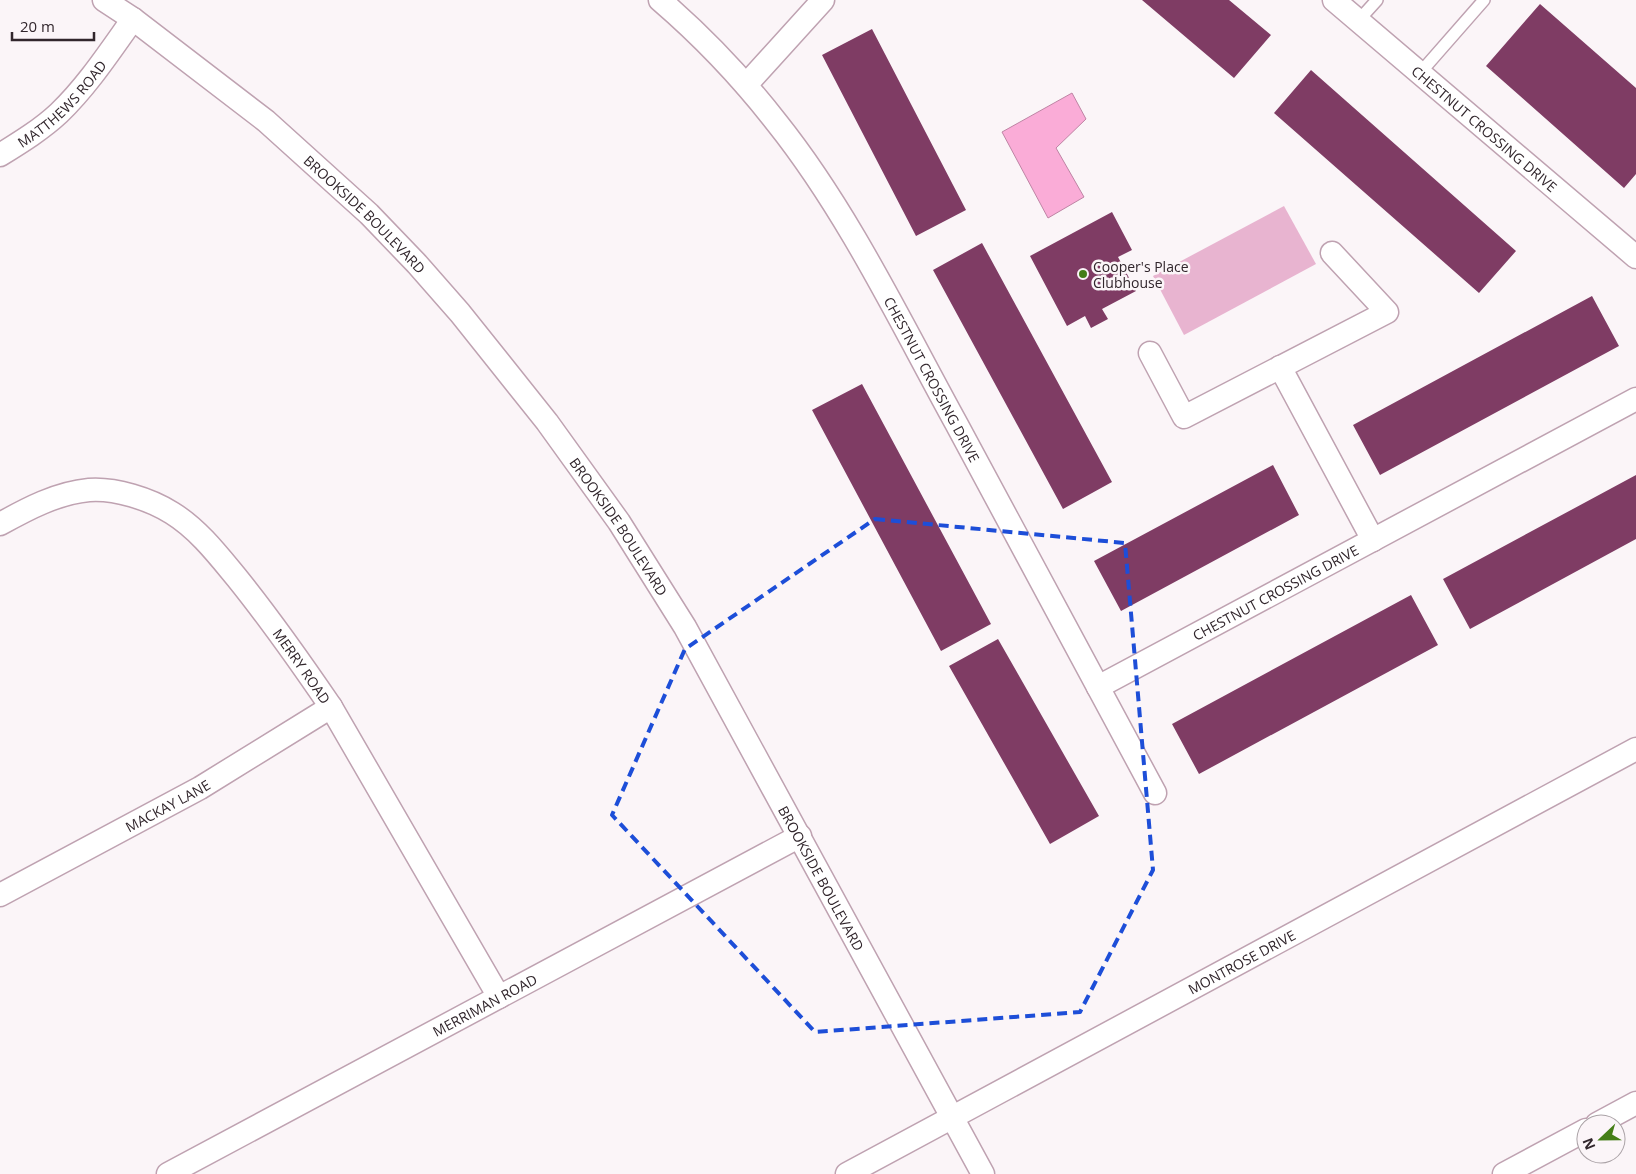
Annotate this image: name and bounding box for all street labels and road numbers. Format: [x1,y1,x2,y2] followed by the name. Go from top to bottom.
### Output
[14,56,110,151] street label: MATTHEWS ROAD
[1408,61,1562,196] street label: CHESTNUT CROSSING DRIVE
[300,150,430,277] street label: BROOKSIDE BOULEVARD
[880,293,985,465] street label: CHESTNUT CROSSING DRIVE
[566,454,672,599] street label: BROOKSIDE BOULEVARD
[1189,540,1361,644] street label: CHESTNUT CROSSING DRIVE
[269,624,335,707] street label: MERRY ROAD
[122,775,214,836] street label: MACKAY LANE
[774,802,869,954] street label: BROOKSIDE BOULEVARD
[1184,925,1298,998] street label: MONTROSE DRIVE
[429,969,540,1040] street label: MERRIMAN ROAD

